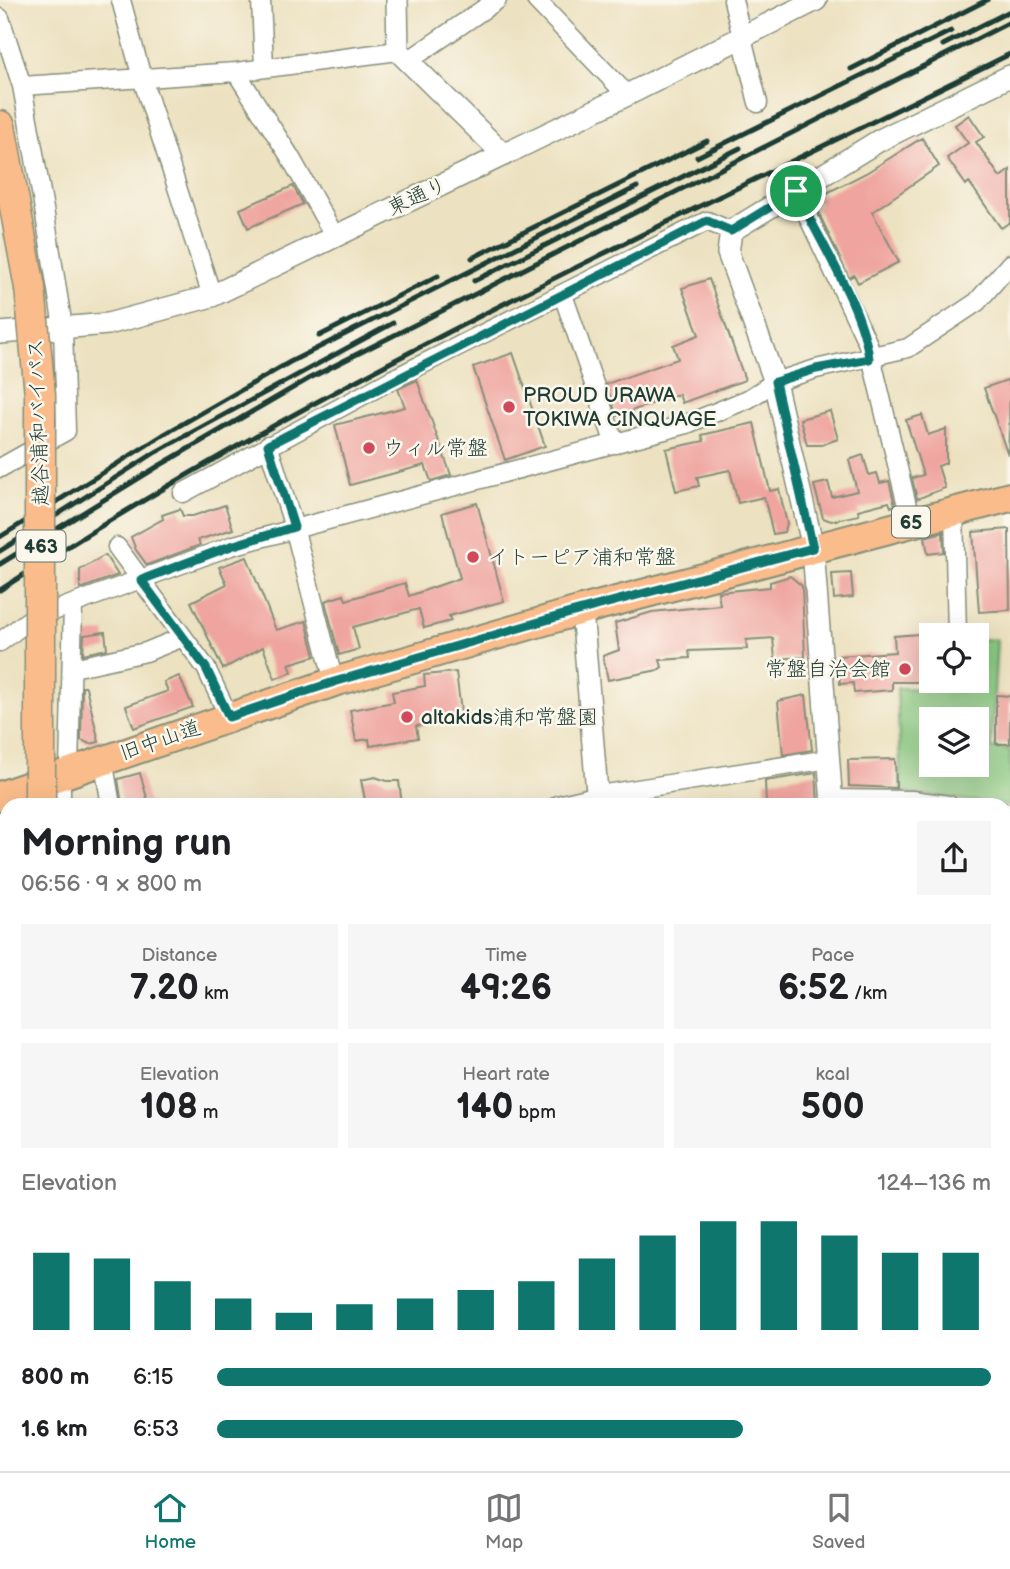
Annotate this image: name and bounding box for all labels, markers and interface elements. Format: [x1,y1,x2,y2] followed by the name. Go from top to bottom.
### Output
[766,161,826,221] pin
[383,172,451,221] street label: 東通り
[777,172,815,210] icon: arrive
[23,338,54,506] street label: 越谷浦和バイパス
[523,383,717,432] place label: PROUD URAWA TOKIWA CINQUAGE
[501,399,517,415] marker: PROUD URAWA TOKIWA CINQUAGE
[383,436,488,461] place label: ウィル常盤
[361,440,377,456] marker: ウィル常盤
[892,506,930,538] road number: 65
[16,530,66,562] road number: 463
[487,545,676,570] place label: イトーピア浦和常盤
[465,549,481,565] marker: イトーピア浦和常盤
[919,623,989,777] map controls
[919,623,989,693] button: locate
[765,657,891,682] place label: 常盤自治会館
[897,661,913,677] marker: 常盤自治会館
[421,705,598,730] place label: altakids浦和常盤園
[919,707,989,777] button: layers
[399,709,415,725] marker: altakids浦和常盤園
[116,715,204,766] street label: 旧中山道
[21,821,232,866] text: Morning run
[917,821,991,895] button: share
[21,870,202,898] text: 06:56 · 9 × 800 m
[141,944,217,967] text: Distance
[485,944,527,967] text: Time
[811,944,854,967] text: Pace
[130,967,199,1010] text: 7.20
[460,967,552,1010] text: 49:26
[778,967,849,1010] text: 6:52
[199,982,229,1005] text: km
[849,982,887,1005] text: /km
[140,1063,219,1086] text: Elevation
[462,1063,550,1086] text: Heart rate
[816,1063,850,1086] text: kcal
[140,1086,198,1129] text: 108
[456,1086,513,1129] text: 140
[801,1086,865,1129] text: 500
[198,1101,219,1124] text: m
[513,1101,556,1124] text: bpm
[21,1169,117,1197] text: Elevation
[877,1169,991,1197] text: 124–136 m
[21,1363,89,1391] text: 800 m
[133,1363,174,1391] text: 6:15
[21,1415,88,1443] text: 1.6 km
[133,1415,179,1443] text: 6:53
[144,1489,196,1554] tab: Home
[485,1489,523,1554] tab: Map
[812,1489,866,1554] tab: Saved

